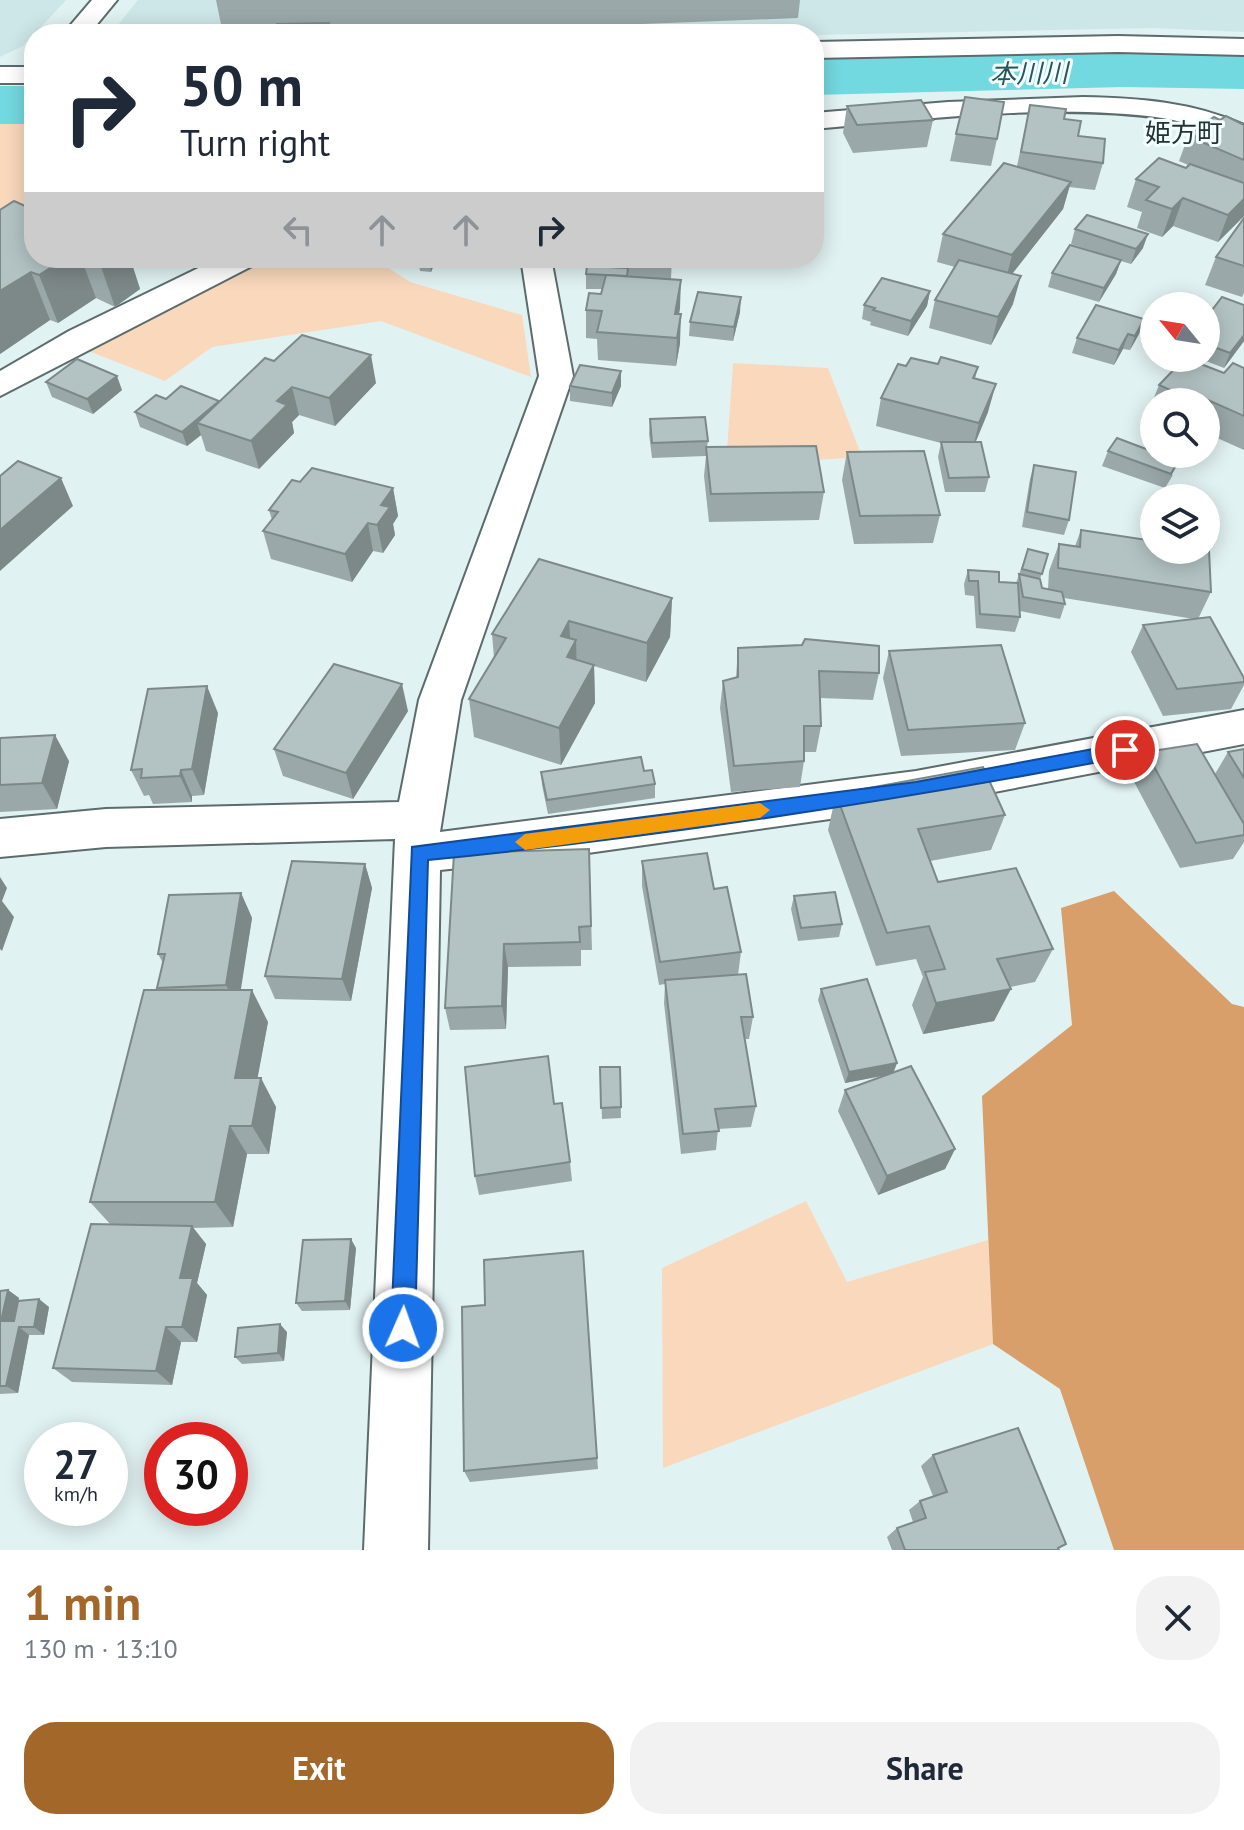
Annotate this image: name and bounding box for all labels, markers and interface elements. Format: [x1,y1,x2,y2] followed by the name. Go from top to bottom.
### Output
[180,49,303,121] text: 50 m
[48,56,152,160] icon: right
[990,56,1071,90] water label: 本川川
[1145,116,1223,149] district label: 姫方町
[180,119,330,166] text: Turn right
[276,208,320,252] icon: left
[360,208,404,252] icon: ahead
[444,208,488,252] icon: ahead
[528,208,572,252] icon: right
[1140,292,1220,372] north arrow
[1140,292,1220,564] map controls
[1140,388,1220,468] button: search
[1140,484,1220,564] button: layers
[1091,716,1159,784] pin
[1103,728,1147,772] icon: arrive
[361,1286,445,1370] position arrow
[144,1422,248,1526] speed limit sign: 30
[53,1438,99,1490] text: 27
[54,1481,98,1507] text: km/h
[24,1571,141,1633] text: 1 min
[1136,1576,1220,1660] button: close
[24,1632,178,1665] text: 130 m · 13:10
[24,1722,614,1814] button: Exit
[630,1722,1220,1814] button: Share

